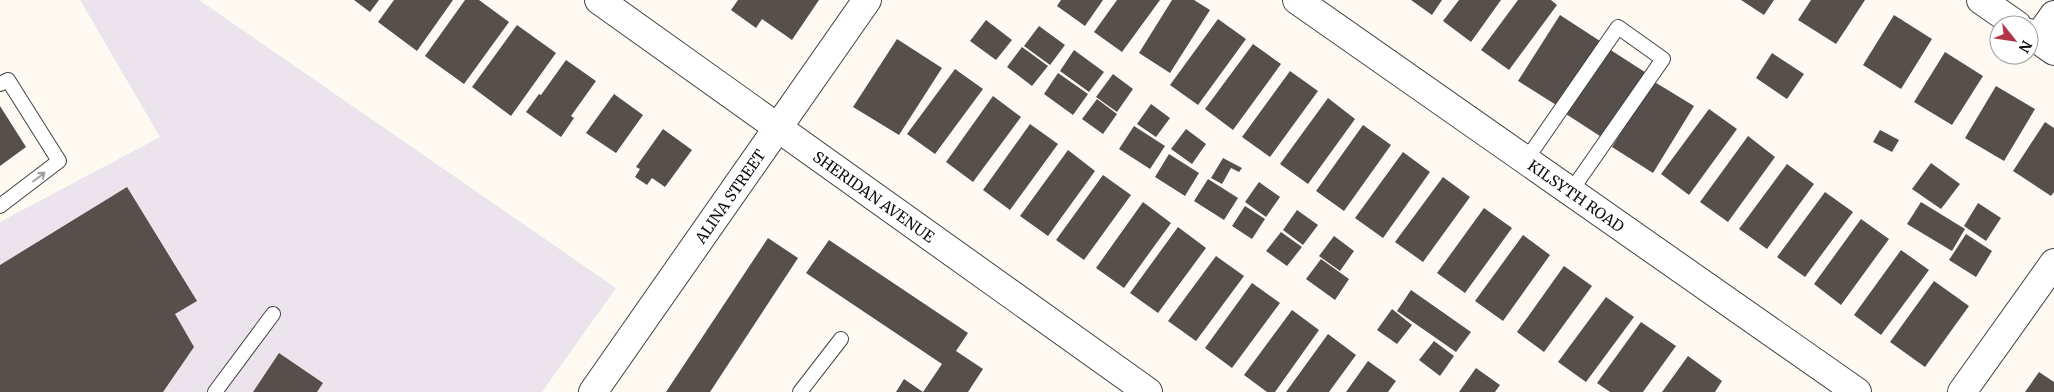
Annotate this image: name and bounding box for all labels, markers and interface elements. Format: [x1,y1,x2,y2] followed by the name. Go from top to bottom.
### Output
[1989,15,2039,65] north arrow
[2015,37,2036,56] text: N
[690,145,770,247] street label: ALINA STREET
[810,147,939,246] street label: SHERIDAN AVENUE
[1524,155,1628,236] street label: KILSYTH ROAD
[32,172,46,182] one-way arrow

